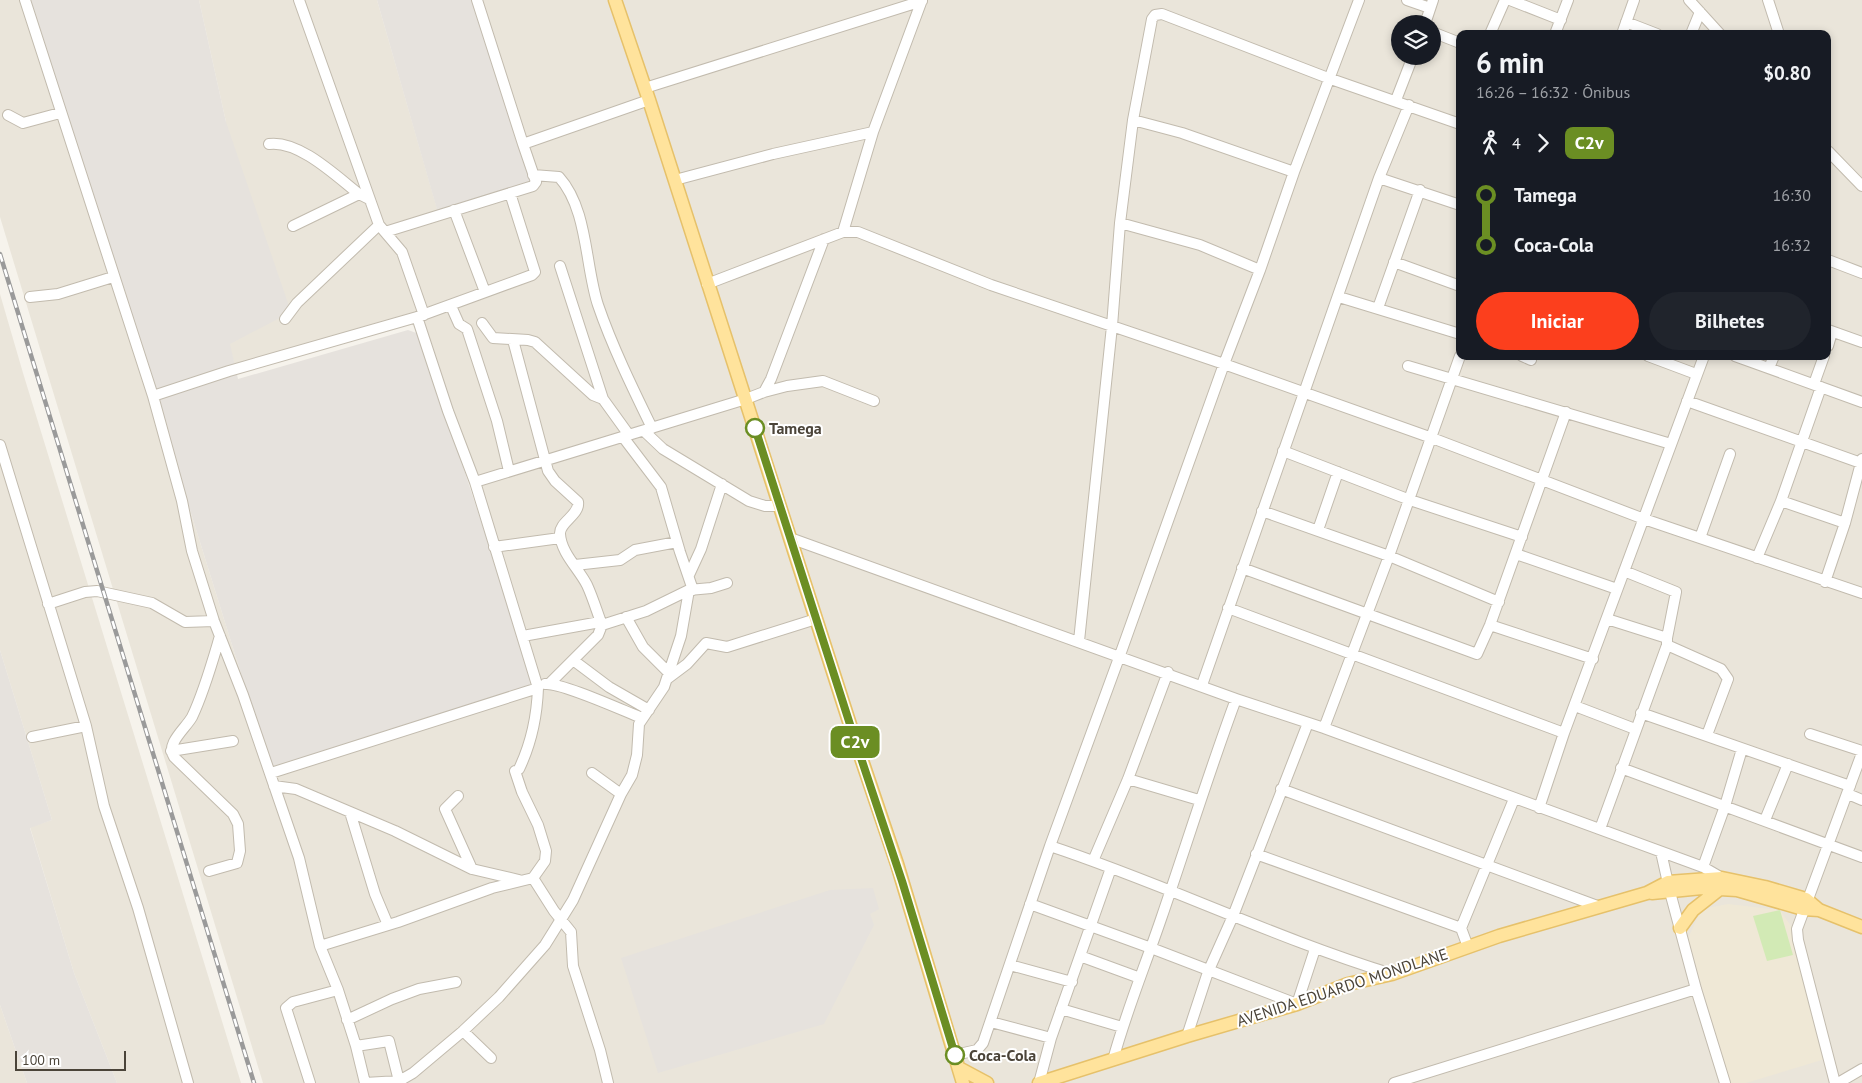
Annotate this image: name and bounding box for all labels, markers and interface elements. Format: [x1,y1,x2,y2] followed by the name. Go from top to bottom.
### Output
[1391,15,1441,65] map controls
[1391,15,1441,65] button: layers
[1476,44,1544,81] text: 6 min
[1763,61,1811,85] text: $0.80
[1476,82,1630,102] text: 16:26 – 16:32 · Ônibus
[1476,129,1504,157] icon: walk
[1529,129,1557,157] icon: forward
[1575,131,1604,154] text: C2v
[1512,133,1521,153] text: 4
[1514,183,1577,207] text: Tamega
[1773,185,1811,205] text: 16:30
[1514,233,1594,257] text: Coca-Cola
[1773,235,1811,255] text: 16:32
[1476,292,1639,350] button: Iniciar
[1649,292,1811,350] button: Bilhetes
[745,418,765,438] marker: Tamega
[769,418,822,438] place label: Tamega
[826,726,884,758] line badge: C2v
[841,730,869,753] text: C2v
[1234,943,1450,1031] street label: AVENIDA EDUARDO MONDLANE
[945,1045,965,1065] marker: Coca-Cola
[969,1045,1036,1065] place label: Coca-Cola
[15,1048,126,1071] scale bar
[22,1051,60,1069] text: 100 m

